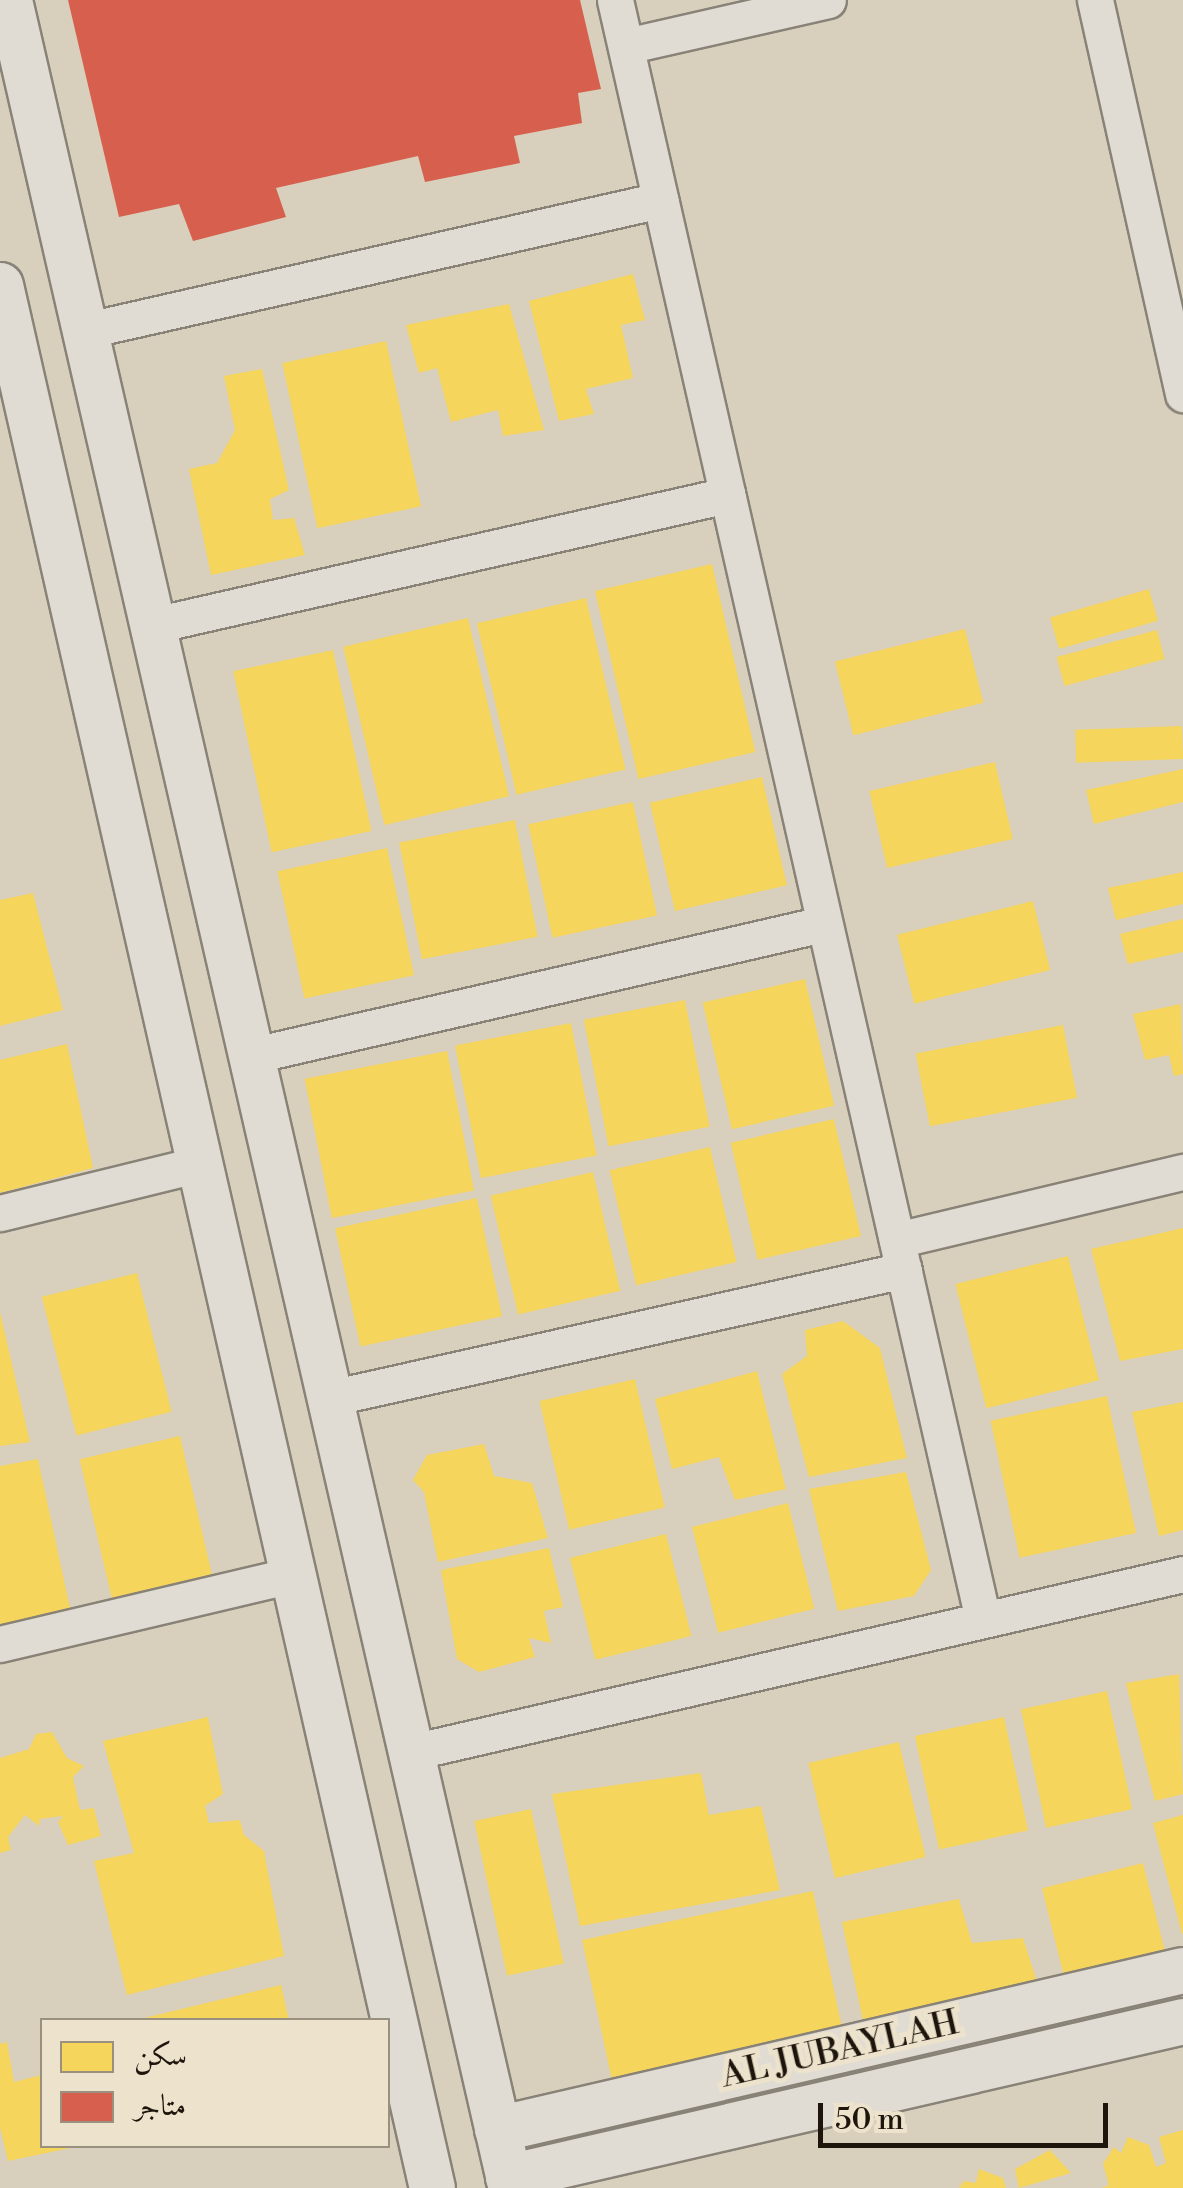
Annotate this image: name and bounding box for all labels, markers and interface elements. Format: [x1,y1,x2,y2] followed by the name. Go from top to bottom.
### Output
[717,2002,963,2098] street label: AL JUBAYLAH
[40,2018,390,2148] legend
[134,2037,187,2075] text: سكن
[823,2083,1113,2145] scale bar
[134,2087,186,2125] text: متاجر
[835,2101,904,2139] text: 50 m

